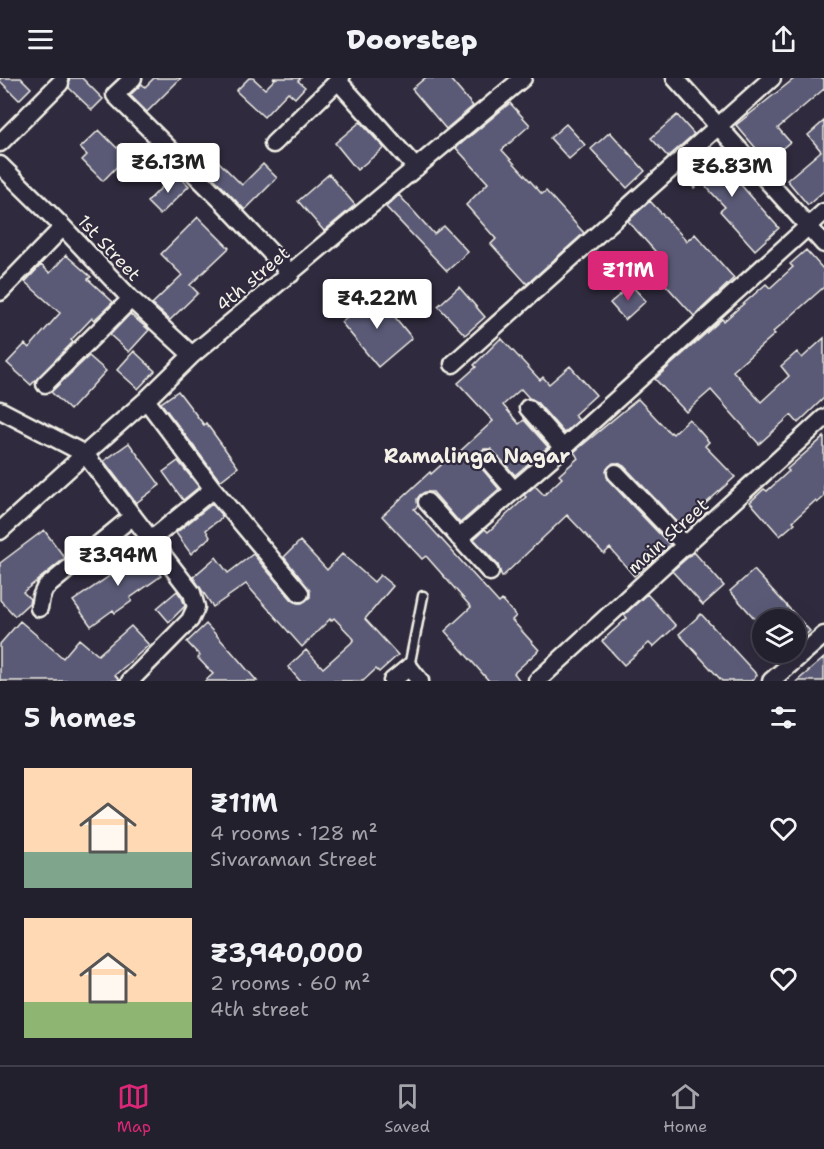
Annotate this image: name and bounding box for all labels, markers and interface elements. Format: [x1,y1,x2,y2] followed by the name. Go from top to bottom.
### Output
[347,21,477,58] text: Doorstep
[24,23,57,56] icon: menu
[767,23,800,56] icon: share
[119,143,217,194] pin: ₹6.13M
[683,147,781,198] pin: ₹6.83M
[131,149,205,175] text: ₹6.13M
[691,153,773,179] text: ₹6.83M
[72,210,146,286] street label: 1st Street
[211,241,295,317] street label: 4th street
[592,251,664,302] pin: ₹11M
[602,257,654,283] text: ₹11M
[328,279,426,330] pin: ₹4.22M
[337,285,417,311] text: ₹4.22M
[384,443,570,469] district label: Ramalinga Nagar
[622,493,714,579] street label: main Street
[69,536,167,587] pin: ₹3.94M
[79,542,157,568] text: ₹3.94M
[752,609,806,663] map controls
[752,609,806,663] button: layers
[24,700,136,735] text: 5 homes
[767,701,800,734] icon: filters
[210,785,278,820] text: ₹11M
[72,792,144,864] icon: home
[767,812,800,845] icon: heart
[210,820,378,846] text: 4 rooms · 128 m²
[210,846,377,872] text: Sivaraman Street
[210,935,363,970] text: ₹3,940,000
[72,942,144,1014] icon: home
[767,962,800,995] icon: heart
[210,970,370,996] text: 2 rooms · 60 m²
[210,996,309,1022] text: 4th street
[117,1080,151,1137] tab: Map
[384,1080,430,1137] tab: Saved
[663,1080,707,1137] tab: Home

